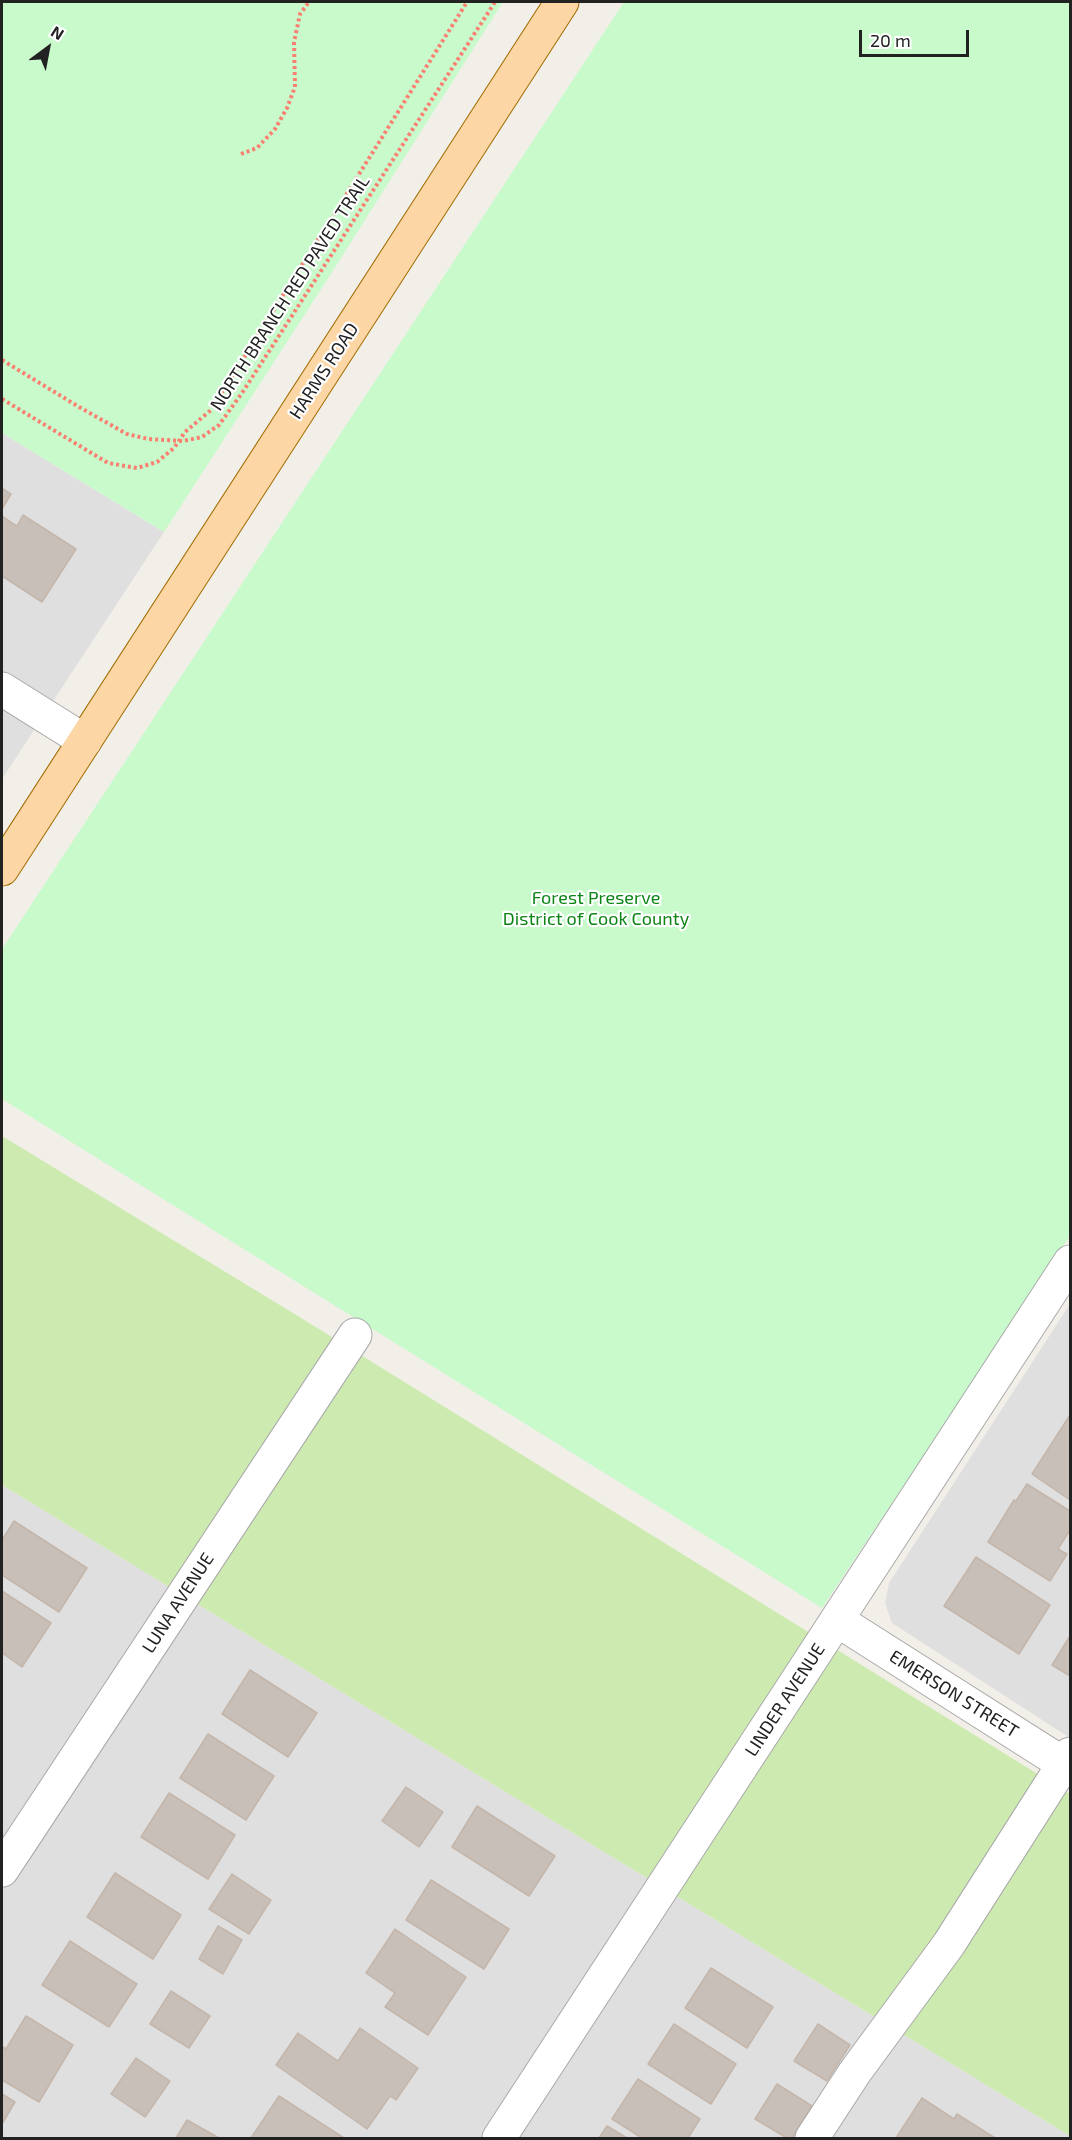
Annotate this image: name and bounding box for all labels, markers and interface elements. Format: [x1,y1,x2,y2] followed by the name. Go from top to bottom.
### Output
[18,18,78,78] north arrow
[862,18,972,56] scale bar
[48,21,68,43] text: N
[870,29,911,51] text: 20 m
[206,171,374,415] street label: NORTH BRANCH RED PAVED TRAIL
[285,319,363,423] street label: HARMS ROAD
[503,887,689,930] park label: Forest Preserve District of Cook County
[138,1549,218,1657] street label: LUNA AVENUE
[740,1640,830,1760] street label: LINDER AVENUE
[885,1646,1023,1742] street label: EMERSON STREET

